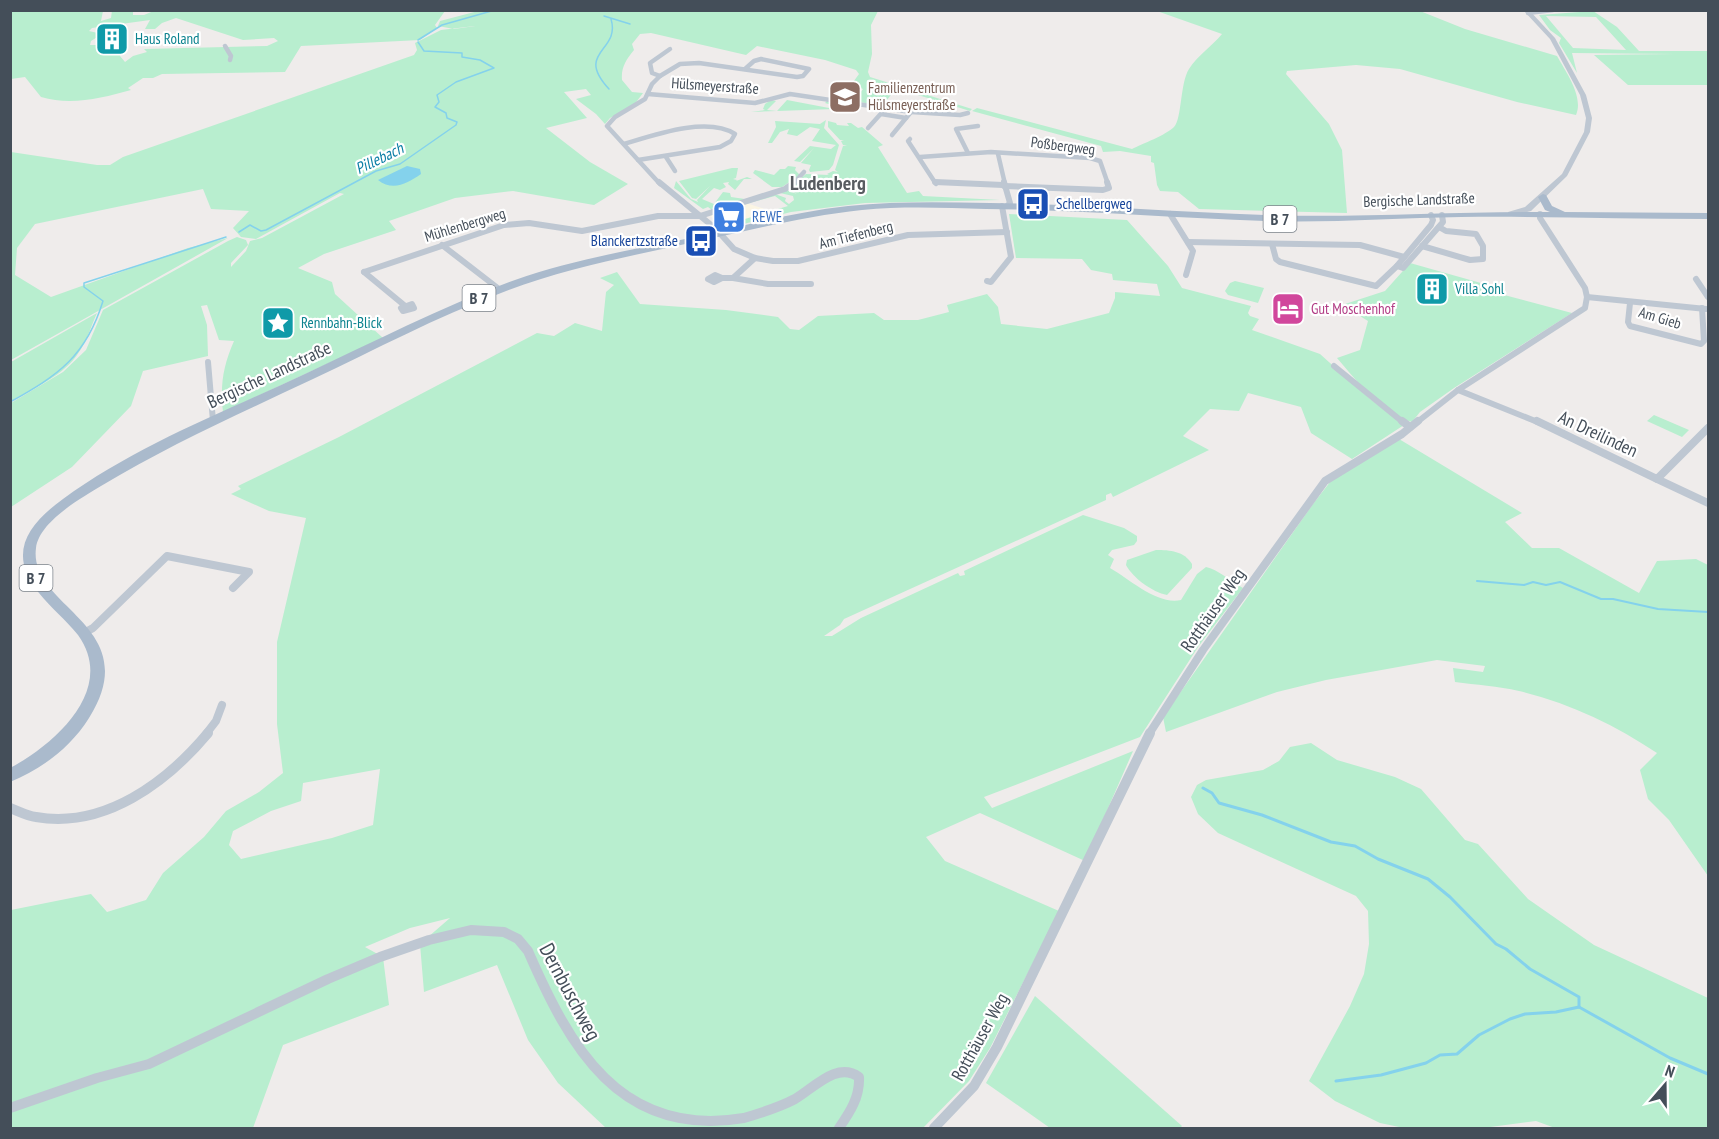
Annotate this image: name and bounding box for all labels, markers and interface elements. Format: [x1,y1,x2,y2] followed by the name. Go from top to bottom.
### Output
[94,21,130,57] building icon: Haus Roland
[135,29,199,48] place label: Haus Roland
[671,73,759,98] street label: Hülsmeyerstraße
[868,78,956,114] place label: Familienzentrum Hülsmeyerstraße
[827,79,863,115] school or university icon: Familienzentrum Hülsmeyerstraße
[1030,132,1096,159] street label: Poßbergweg
[352,137,407,178] water label: Pillebach
[790,170,866,196] district label: Ludenberg
[1015,186,1051,222] bus stop icon: Schellbergweg
[1363,188,1475,211] street label: Bergische Landstraße
[1056,194,1132,213] place label: Schellbergweg
[711,199,747,235] supermarket icon: REWE
[422,203,508,246] street label: Mühlenbergweg
[1264,206,1296,232] road number: B 7
[752,207,782,226] place label: REWE
[817,216,895,253] street label: Am Tiefenberg
[683,223,719,259] bus stop icon: Blanckertzstraße
[591,231,678,250] place label: Blanckertzstraße
[1414,271,1450,307] building icon: Villa Sohl
[1454,279,1505,298] place label: Villa Sohl
[462,285,496,311] road number: B 7
[1270,291,1306,327] hotel icon: Gut Moschenhof
[1311,299,1396,318] place label: Gut Moschenhof
[1637,302,1684,333] street label: Am Gieb
[260,305,296,341] place icon: Rennbahn-Blick
[301,313,382,332] place label: Rennbahn-Blick
[203,336,334,413] street label: Bergische Landstraße
[1555,405,1642,462] street label: An Dreilinden
[1175,563,1250,656] street label: Rotthäuser Weg
[20,565,52,591] road number: B 7
[534,938,607,1045] street label: Dernbuschweg
[946,989,1013,1085] street label: Rotthäuser Weg
[1635,1055,1695,1115] north arrow
[1663,1060,1678,1082] text: N

